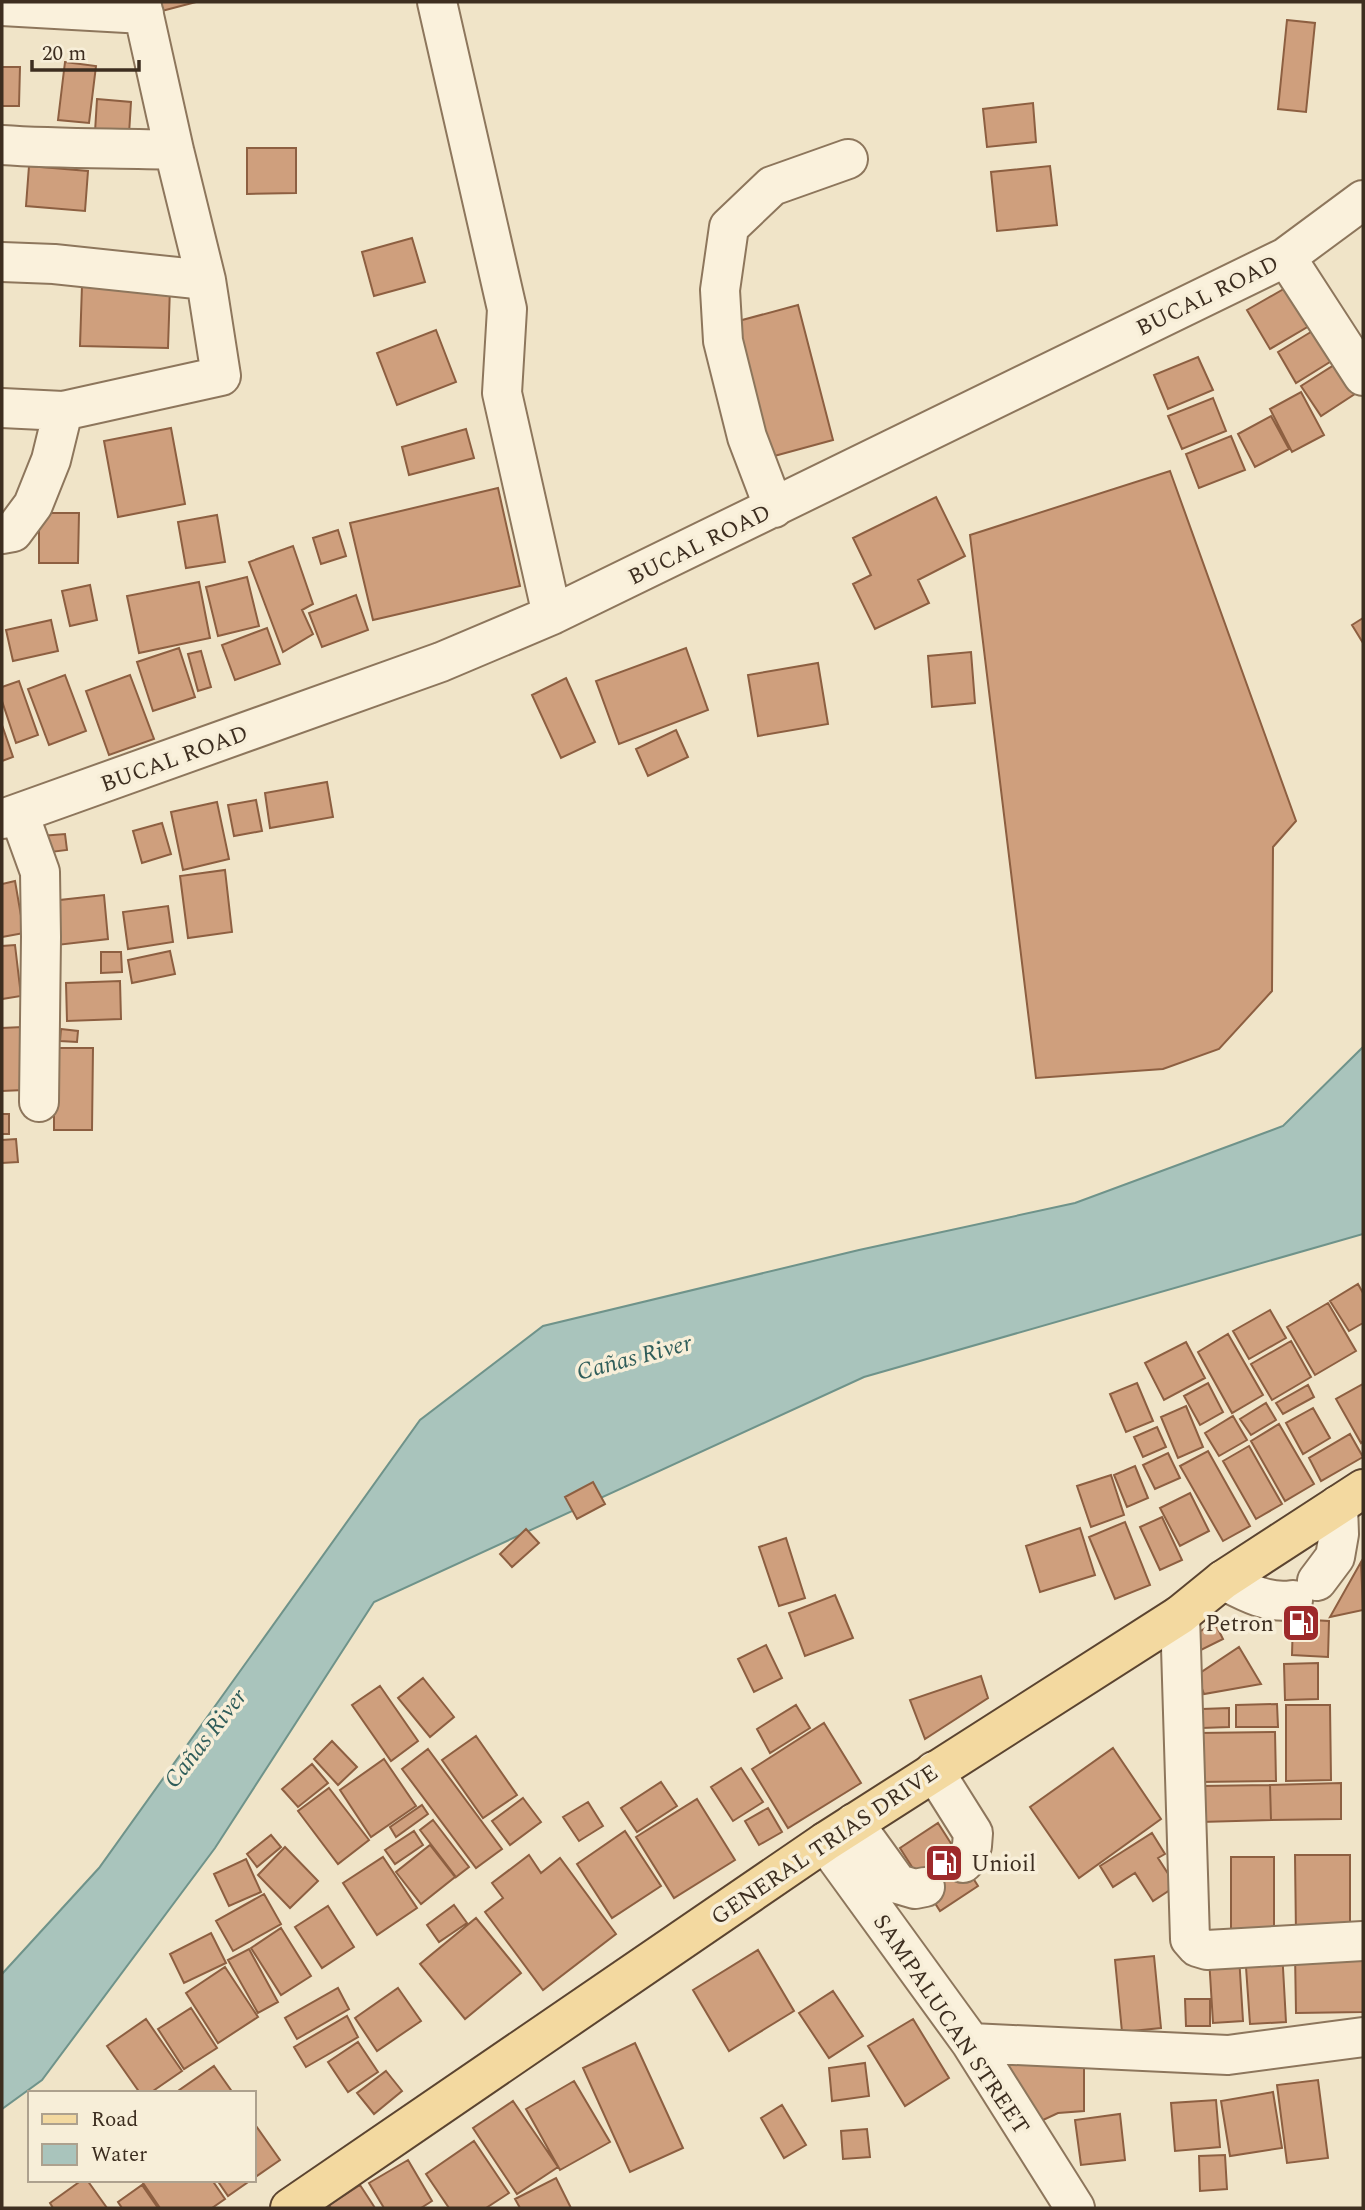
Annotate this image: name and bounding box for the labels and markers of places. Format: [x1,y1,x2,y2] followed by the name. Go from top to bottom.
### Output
[1280,1602,1322,1644] fuel station icon: Petron
[1205,1607,1274,1642] place label: Petron
[923,1842,965,1884] fuel station icon: Unioil
[971,1847,1036,1882] place label: Unioil

